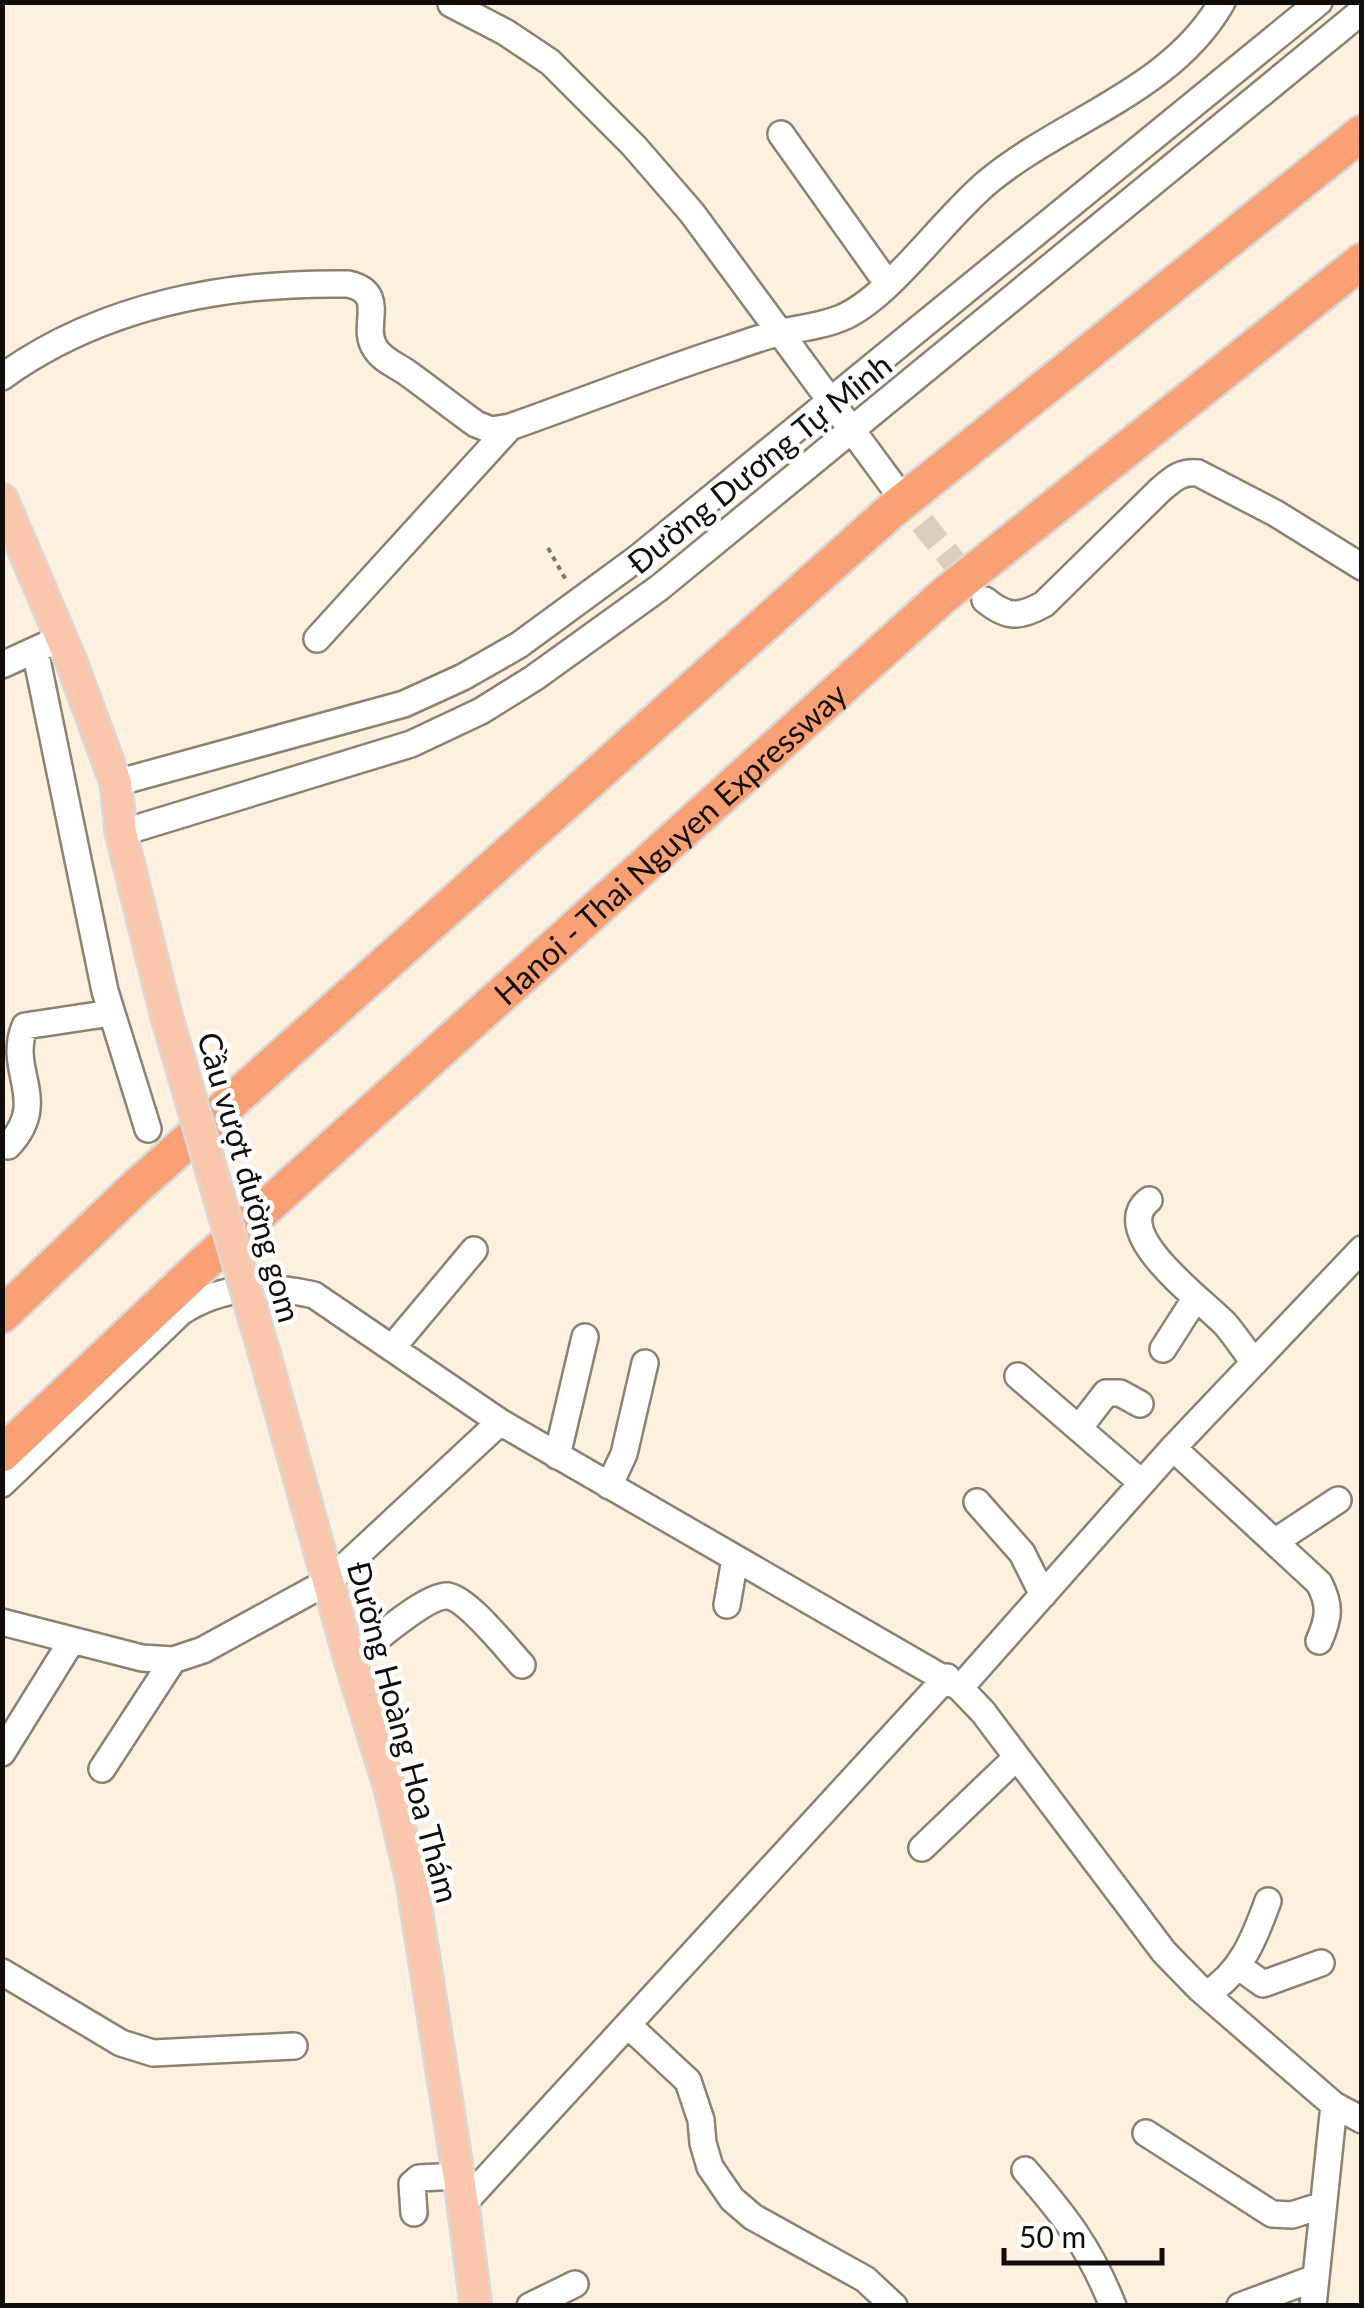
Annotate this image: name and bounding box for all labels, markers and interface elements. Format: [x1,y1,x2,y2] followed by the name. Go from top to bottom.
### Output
[619,345,899,581] street label: Đường Dương Tự Minh
[485,673,854,1012] street label: Hanoi - Thai Nguyen Expressway
[190,1027,310,1327] street label: Cầu vượt đường gom
[340,1557,468,1907] street label: Đường Hoàng Hoa Thám
[1004,2203,1162,2265] scale bar
[1019,2218,1086,2254] text: 50 m

